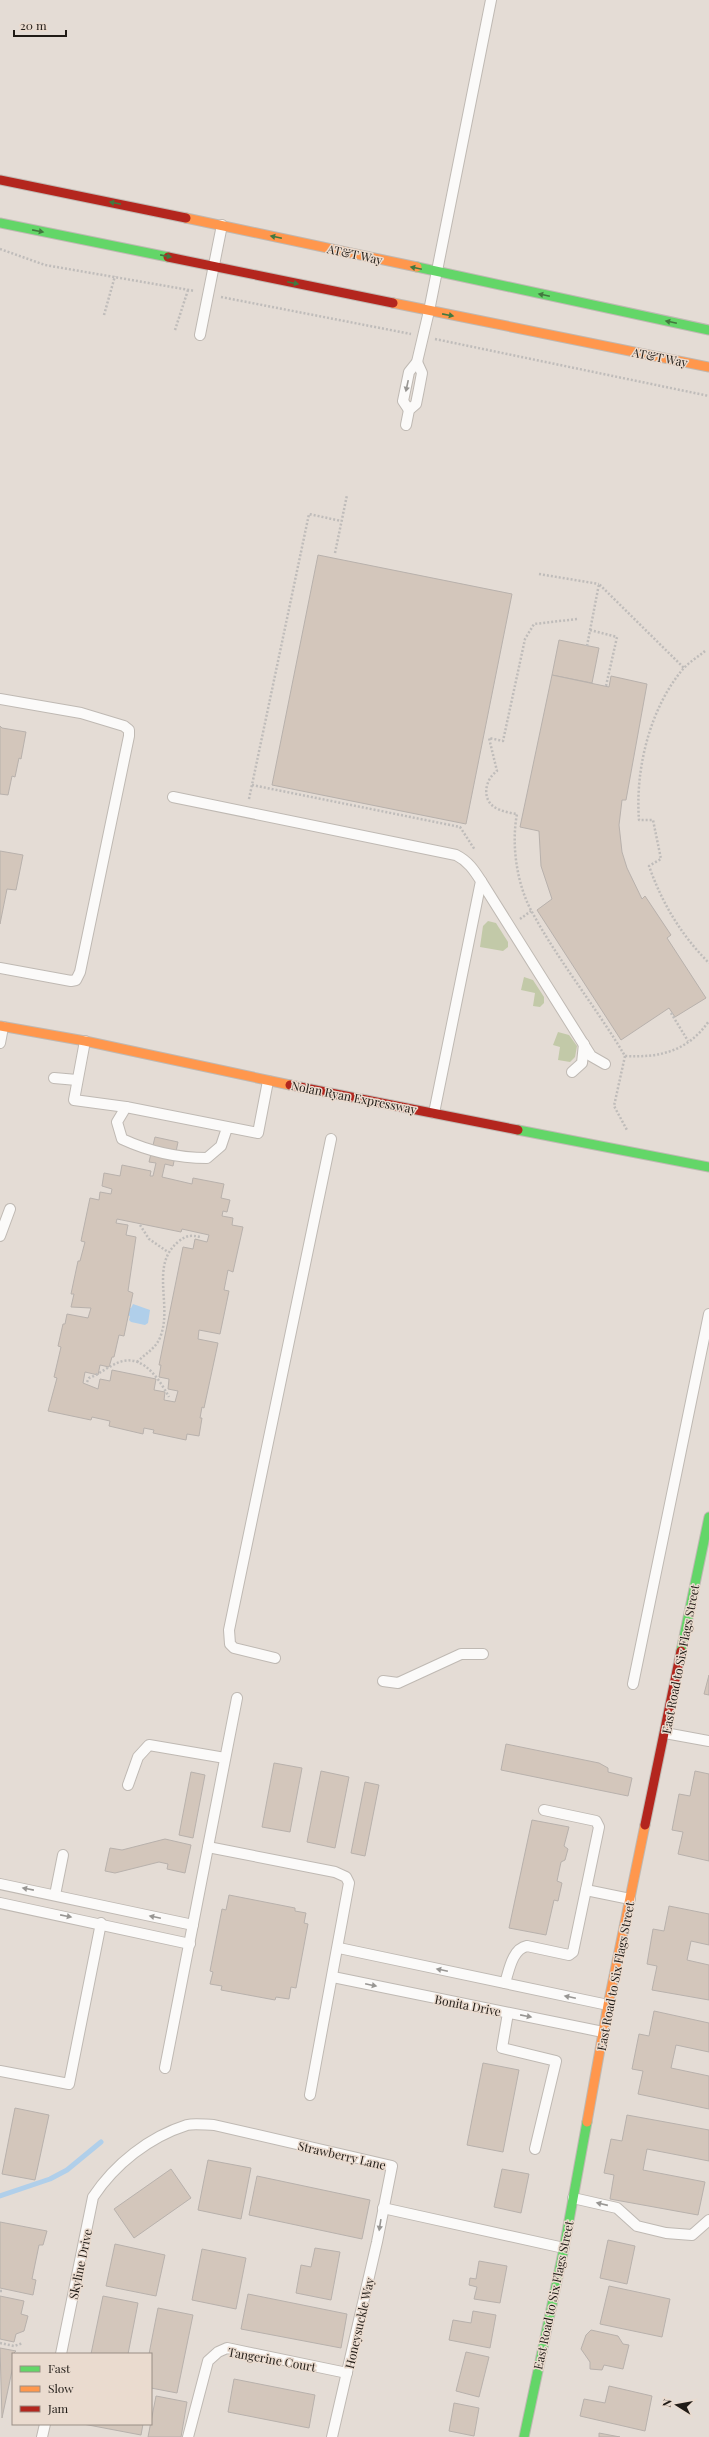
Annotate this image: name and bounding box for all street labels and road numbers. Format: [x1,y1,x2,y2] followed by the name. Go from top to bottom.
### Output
[325,240,384,268] street label: AT&T Way
[630,344,689,370] street label: AT&T Way
[290,1077,418,1117] street label: Nolan Ryan Expressway
[658,1582,702,1735] street label: East Road to Six Flags Street
[593,1899,637,2052] street label: East Road to Six Flags Street
[434,1991,502,2019] street label: Bonita Drive
[296,2137,388,2173] street label: Strawberry Lane
[529,2218,577,2371] street label: East Road to Six Flags Street
[65,2227,95,2301] street label: Skyline Drive
[341,2276,377,2370] street label: Honeysuckle Way
[227,2343,318,2375] street label: Tangerine Court

